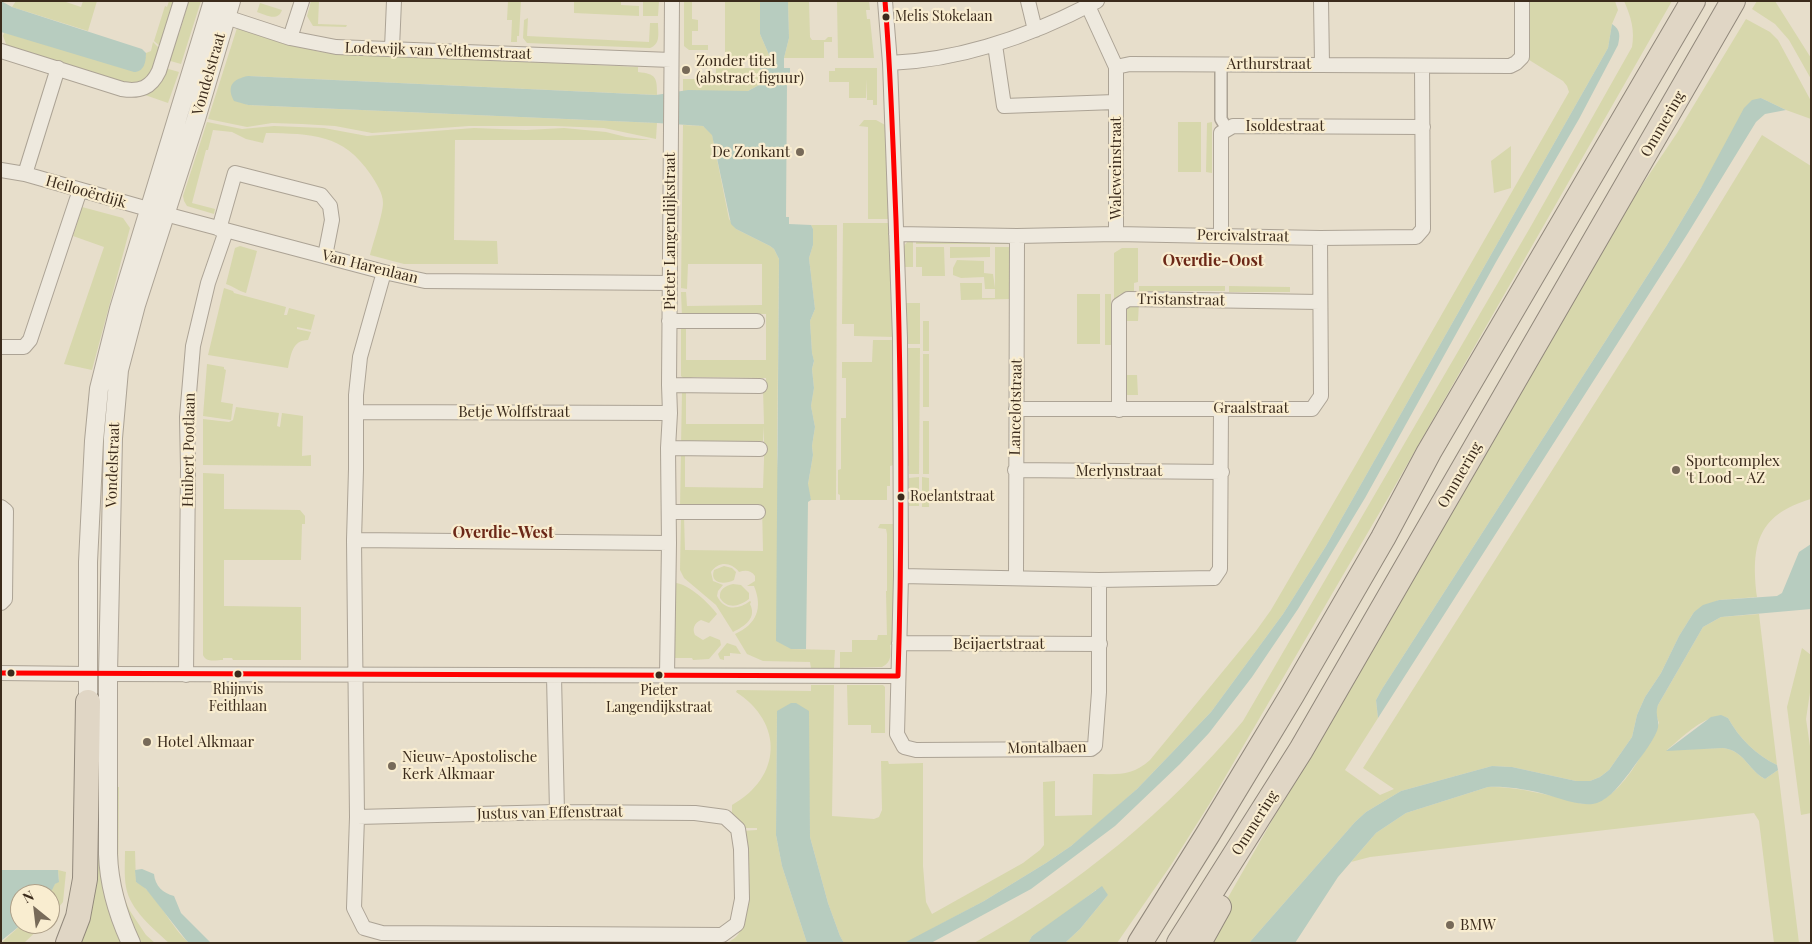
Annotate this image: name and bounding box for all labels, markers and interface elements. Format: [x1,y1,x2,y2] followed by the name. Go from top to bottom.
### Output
[895,9,993,25] place label: Melis Stokelaan
[881,12,891,22] marker: Melis Stokelaan
[189,31,229,117] street label: Vondelstraat
[344,39,532,63] street label: Lodewijk van Velthemstraat
[696,52,804,87] place label: Zonder titel (abstract figuur)
[1227,55,1311,73] street label: Arthurstraat
[680,64,692,76] marker: Zonder titel (abstract figuur)
[1637,88,1689,160] street label: Ommering
[1107,116,1125,220] street label: Waleweinstraat
[1245,117,1325,135] street label: Isoldestraat
[712,143,790,161] place label: De Zonkant
[794,146,806,158] marker: De Zonkant
[661,152,679,310] street label: Pieter Langendijkstraat
[44,172,128,212] street label: Heilooërdijk
[1197,226,1289,246] street label: Percivalstraat
[320,246,420,288] street label: Van Harenlaan
[1163,251,1263,271] district label: Overdie-Oost
[1137,290,1225,310] street label: Tristanstraat
[1006,358,1026,456] street label: Lancelotstraat
[179,393,199,507] street label: Huibert Pootlaan
[1213,399,1289,417] street label: Graalstraat
[458,403,570,421] street label: Betje Wolffstraat
[103,422,123,508] street label: Vondelstraat
[1434,439,1486,511] street label: Ommering
[1686,452,1780,487] place label: Sportcomplex 't Lood - AZ
[1076,462,1162,480] street label: Merlynstraat
[1670,464,1682,476] marker: Sportcomplex 't Lood - AZ
[910,489,994,505] place label: Roelantstraat
[896,492,906,502] marker: Roelantstraat
[452,523,554,543] district label: Overdie-West
[953,635,1045,653] street label: Beijaertstraat
[6,668,16,678] unlabelled marker
[233,669,243,679] marker: Rhijnvis Feithlaan
[654,670,664,680] marker: Pieter Langendijkstraat
[209,682,267,714] place label: Rhijnvis Feithlaan
[606,683,712,716] place label: Pieter Langendijkstraat
[157,733,254,751] place label: Hotel Alkmaar
[141,736,153,748] marker: Hotel Alkmaar
[1007,738,1087,758] street label: Montalbaen
[402,748,537,783] place label: Nieuw-Apostolische Kerk Alkmaar
[386,760,398,772] marker: Nieuw-Apostolische Kerk Alkmaar
[1228,787,1282,859] street label: Ommering
[477,803,623,823] street label: Justus van Effenstraat
[10,884,60,934] north arrow
[19,886,37,907] text: N
[1460,916,1496,934] place label: BMW
[1444,919,1456,931] marker: BMW

